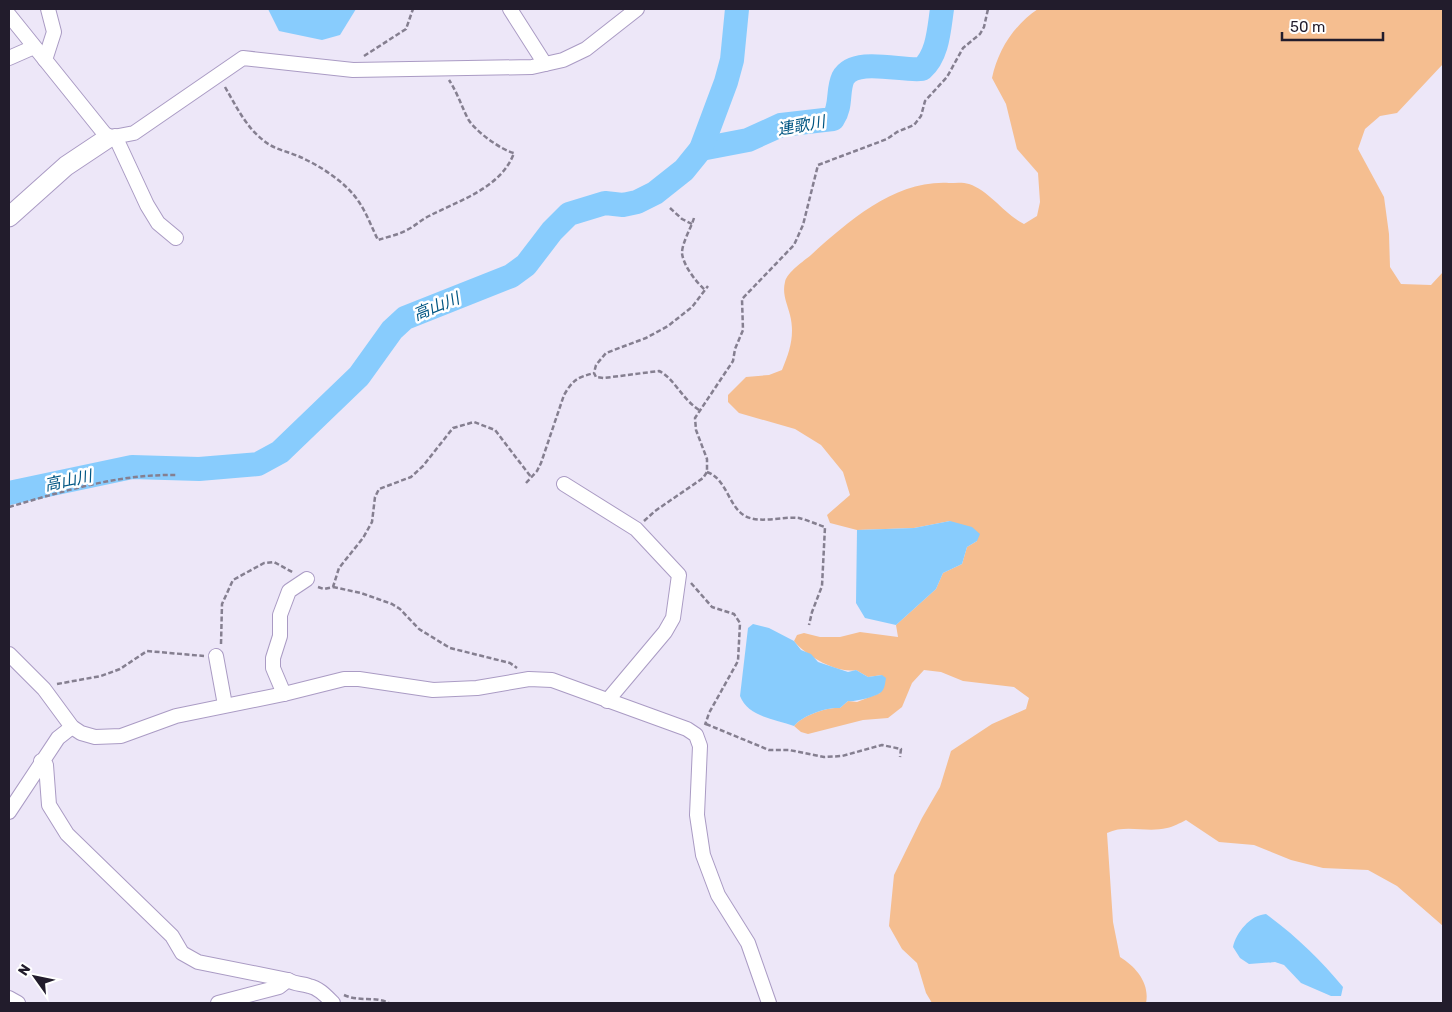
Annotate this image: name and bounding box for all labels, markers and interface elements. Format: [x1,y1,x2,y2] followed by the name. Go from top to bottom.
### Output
[1282,10,1383,42] scale bar
[1290,18,1325,36] text: 50 m
[776,112,828,139] water label: 連歌川
[410,288,464,324] water label: 高山川
[43,466,96,495] water label: 高山川
[10,952,60,1002] north arrow
[15,961,34,979] text: N

